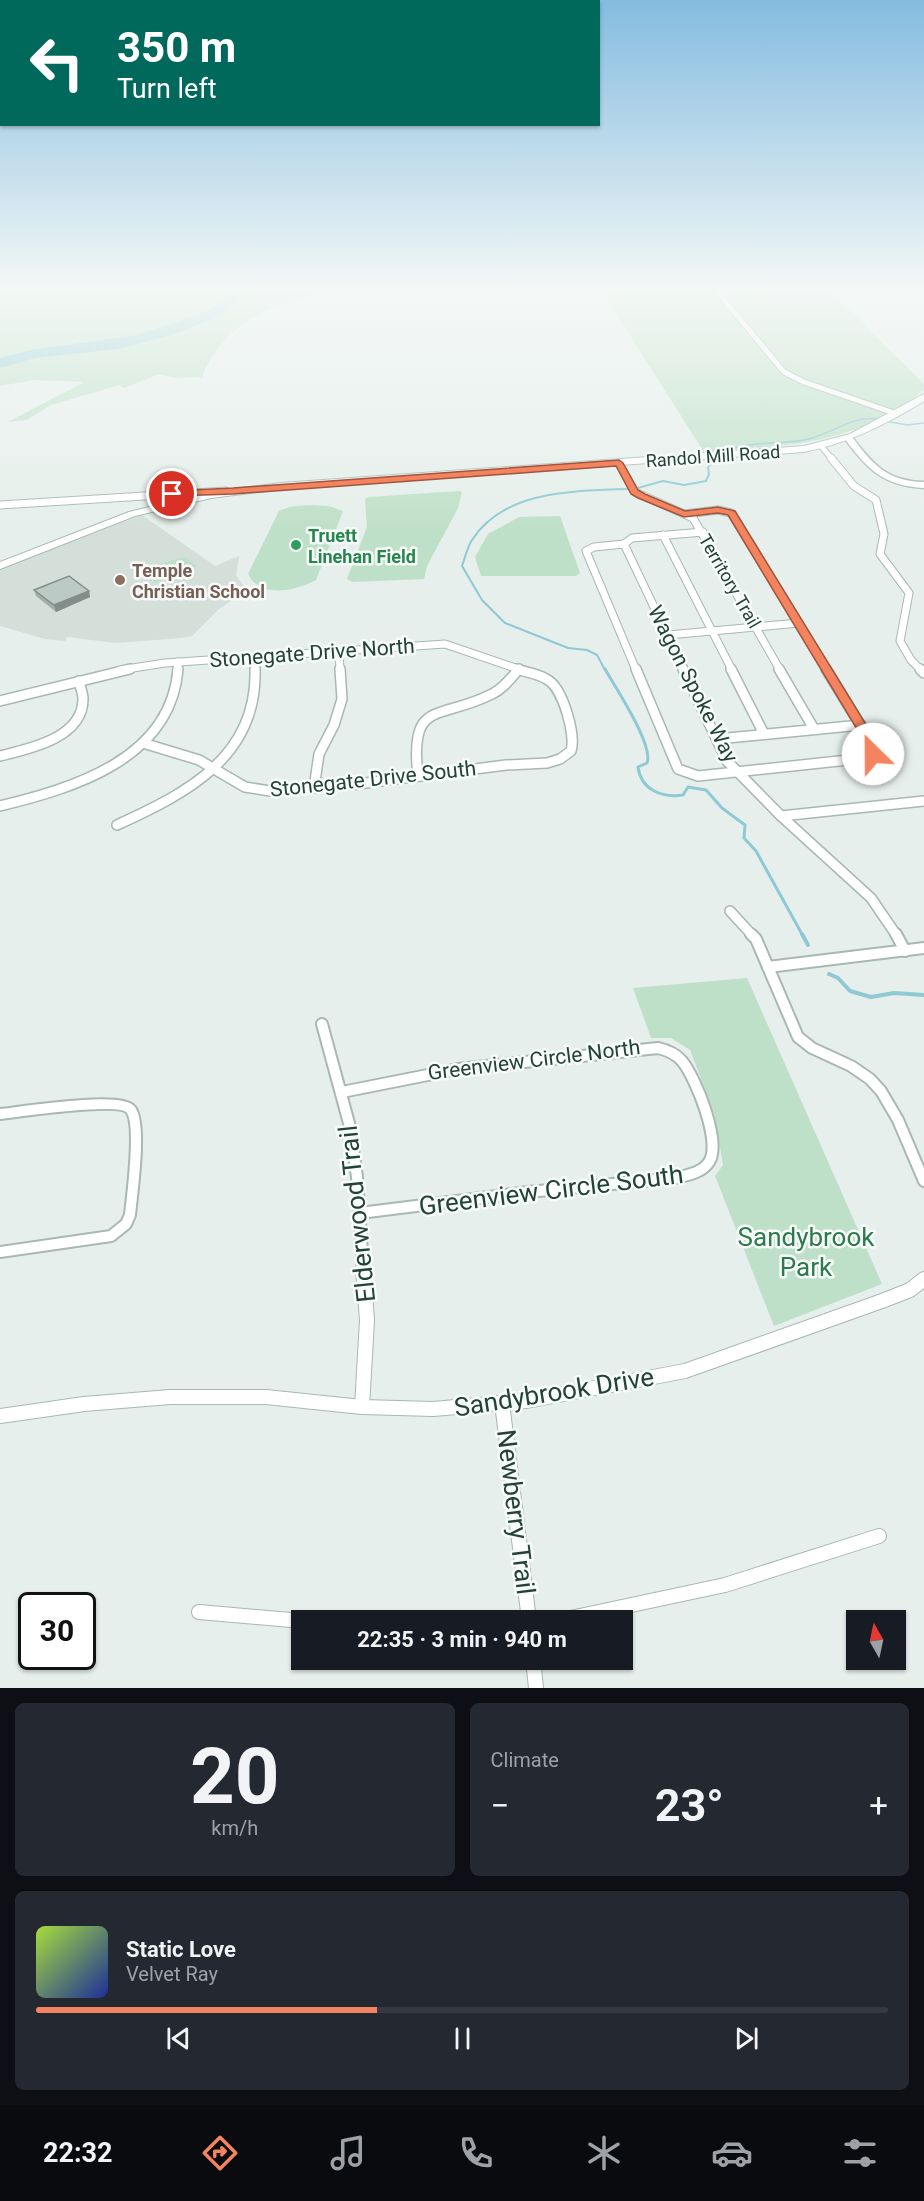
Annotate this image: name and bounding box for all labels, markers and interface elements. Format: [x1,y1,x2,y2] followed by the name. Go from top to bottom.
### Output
[117,23,236,72] text: 350 m
[18,24,96,102] icon: left
[117,73,217,105] text: Turn left
[645,441,781,471] street label: Randol Mill Road
[146,468,197,519] pin
[155,477,188,510] icon: arrive
[308,525,416,567] place label: Truett Linehan Field
[695,530,765,632] street label: Territory Trail
[289,538,303,552] marker: Truett Linehan Field
[132,560,265,602] place label: Temple Christian School
[113,573,127,587] marker: Temple Christian School
[643,602,743,766] street label: Wagon Spoke Way
[209,634,415,672] street label: Stonegate Drive North
[841,722,905,786] position arrow
[269,756,477,802] street label: Stonegate Drive South
[426,1035,642,1085] street label: Greenview Circle North
[333,1124,381,1304] street label: Elderwood Trail
[417,1159,685,1221] street label: Greenview Circle South
[738,1222,875,1282] park label: Sandybrook Park
[452,1361,656,1423] street label: Sandybrook Drive
[491,1428,541,1596] street label: Newberry Trail
[18,1592,96,1670] speed limit sign: 30
[846,1610,906,1670] north arrow
[846,1610,906,1670] map controls
[357,1627,567,1652] text: 22:35 · 3 min · 940 m
[190,1731,280,1822] text: 20
[491,1748,559,1772] text: Climate
[655,1779,724,1832] text: 23°
[491,1786,509,1825] text: −
[869,1786,888,1825] text: +
[211,1816,258,1840] text: km/h
[126,1937,236,1962] text: Static Love
[126,1962,218,1986] text: Velvet Ray
[162,2022,195,2055] icon: previous
[446,2022,479,2055] icon: pause
[730,2022,763,2055] icon: next
[199,2132,241,2174] icon: directions
[327,2132,369,2174] icon: music
[455,2132,497,2174] icon: phone
[583,2132,625,2174] icon: climate
[711,2132,753,2174] icon: car
[839,2132,881,2174] icon: filters
[43,2137,113,2169] text: 22:32

